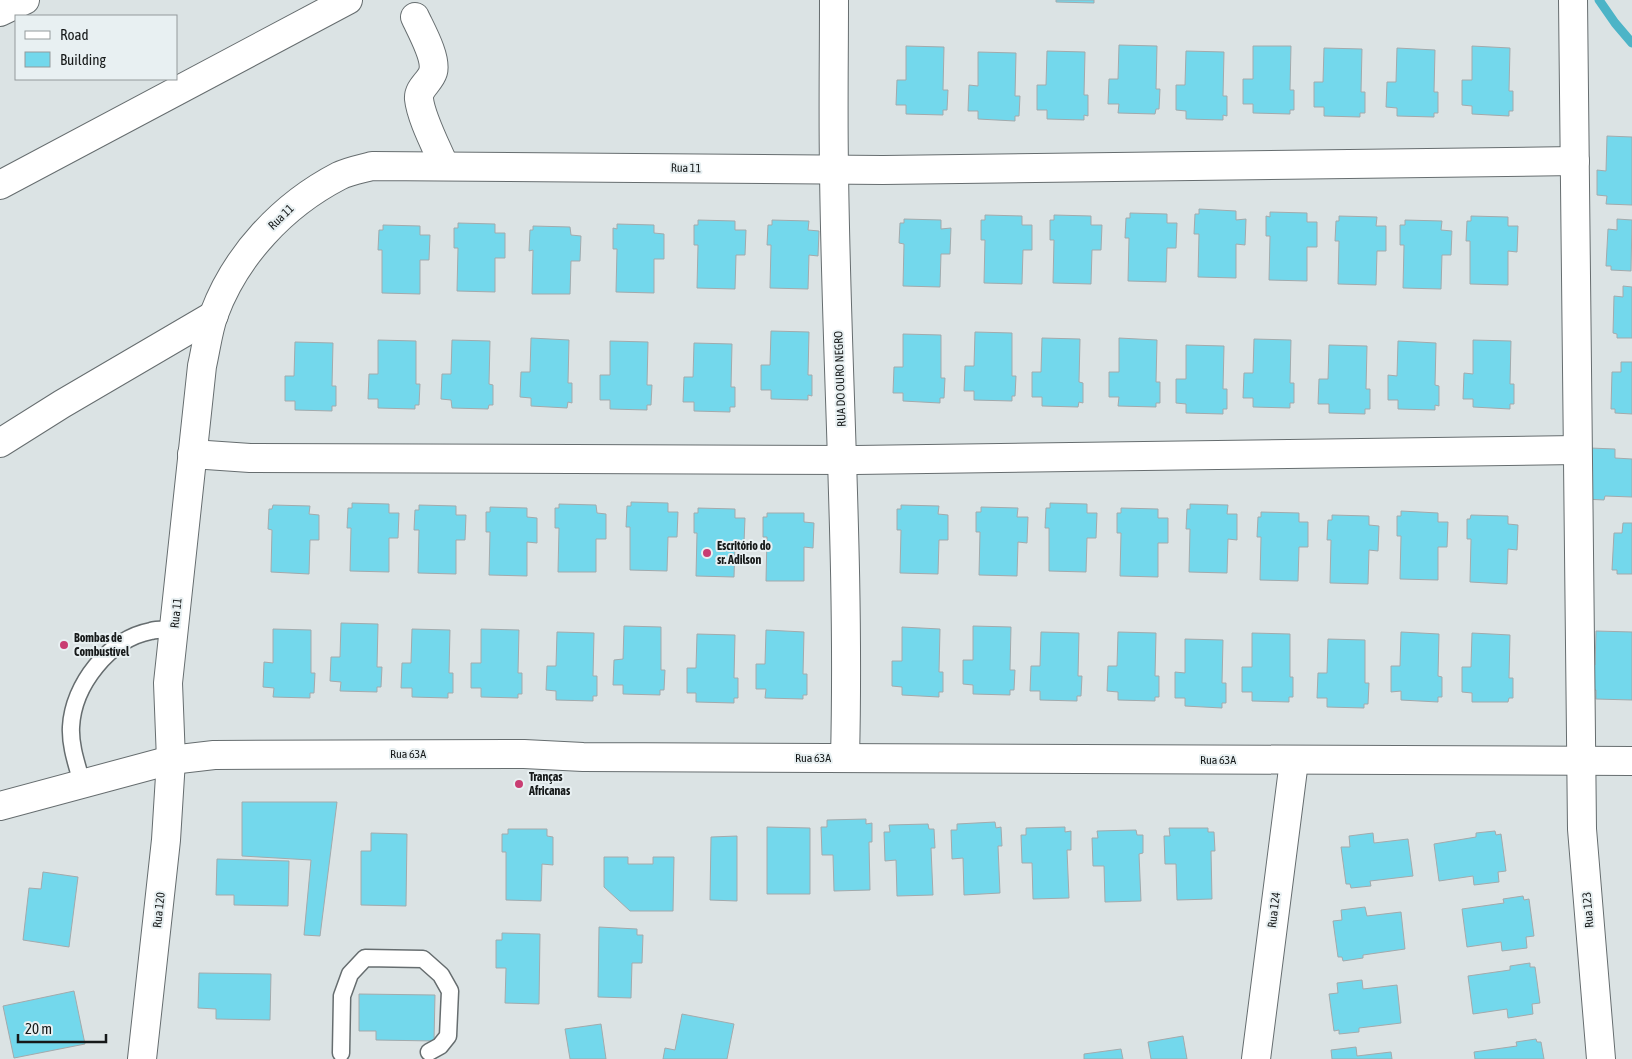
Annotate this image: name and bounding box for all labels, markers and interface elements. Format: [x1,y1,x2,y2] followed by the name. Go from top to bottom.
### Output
[15,15,178,80] legend
[60,26,89,43] text: Road
[60,51,106,68] text: Building
[671,161,702,175] street label: Rua 11
[265,201,297,233] street label: Rua 11
[831,331,849,427] street label: RUA DO OURO NEGRO
[717,539,771,567] place label: Escritório do sr. Adilson
[701,547,713,559] marker: Escritório do sr. Adilson
[167,597,185,629] street label: Rua 11
[74,631,130,659] place label: Bombas de Combustível
[58,639,70,651] marker: Bombas de Combustível
[390,747,426,761] street label: Rua 63A
[795,751,831,765] street label: Rua 63A
[1200,753,1236,767] street label: Rua 63A
[528,770,571,798] place label: Tranças Africanas
[513,778,525,790] marker: Tranças Africanas
[150,891,168,929] street label: Rua 120
[1265,891,1283,929] street label: Rua 124
[1579,891,1597,929] street label: Rua 123
[18,1012,105,1044] scale bar
[25,1020,52,1037] text: 20 m

